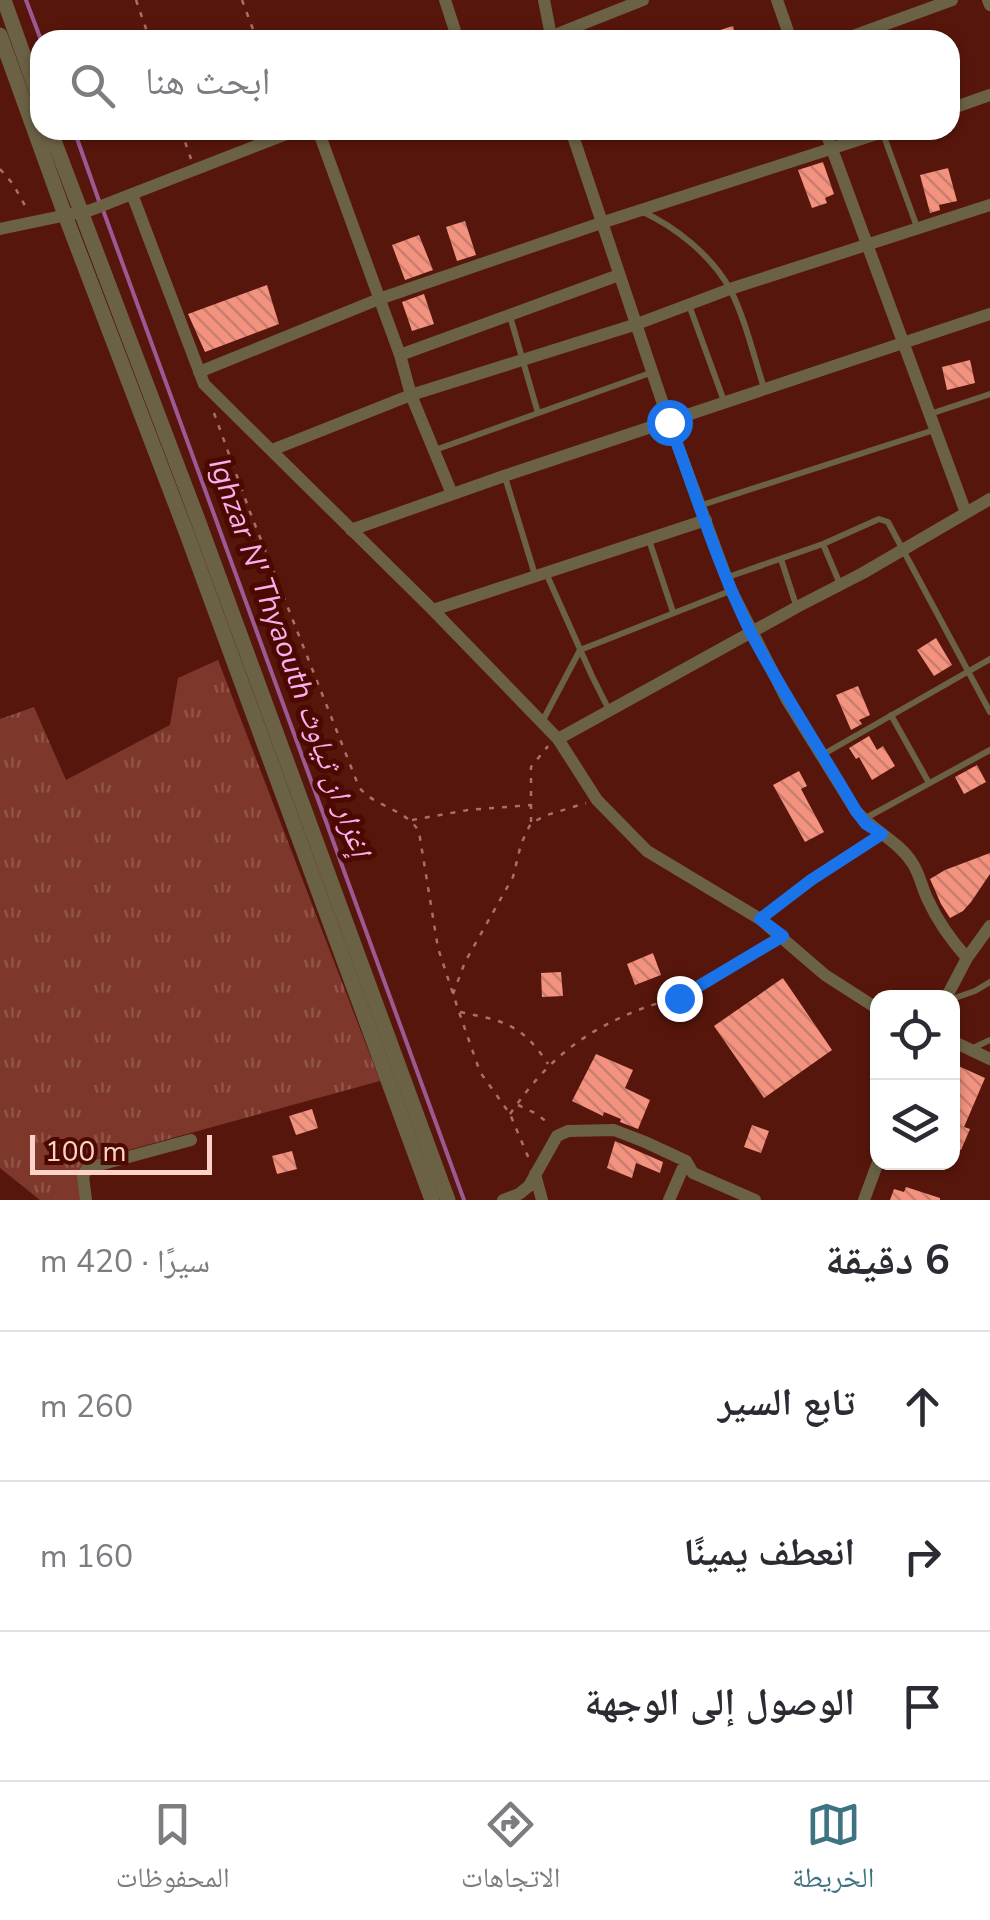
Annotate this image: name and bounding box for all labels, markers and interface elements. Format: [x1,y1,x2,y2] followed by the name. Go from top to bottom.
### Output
[30,30,960,140] search box
[145,56,271,107] text: ابحث هنا
[65,58,120,113] icon: search
[647,400,693,446] route start
[198,452,382,865] water label: Ighzar N' Thyaouth إغزار ان ثياوث
[657,976,703,1022] route end
[870,990,960,1170] map controls
[870,990,960,1080] button: locate
[870,1080,960,1170] button: layers
[30,1130,212,1174] scale bar
[45,1133,127,1171] text: 100 m
[825,1232,950,1289] text: 6 دقيقة
[40,1240,210,1283] text: سيرًا · 420 m
[718,1377,855,1428] text: تابع السير
[895,1379,950,1434] icon: ahead
[40,1385,133,1428] text: 260 m
[684,1527,855,1578] text: انعطف يمينًا
[895,1529,950,1584] icon: right
[40,1535,133,1578] text: 160 m
[585,1677,855,1728] text: الوصول إلى الوجهة
[895,1679,950,1734] icon: arrive
[116,1797,230,1905] tab: المحفوظات
[461,1797,560,1905] tab: الاتجاهات
[792,1797,874,1905] tab: الخريطة

